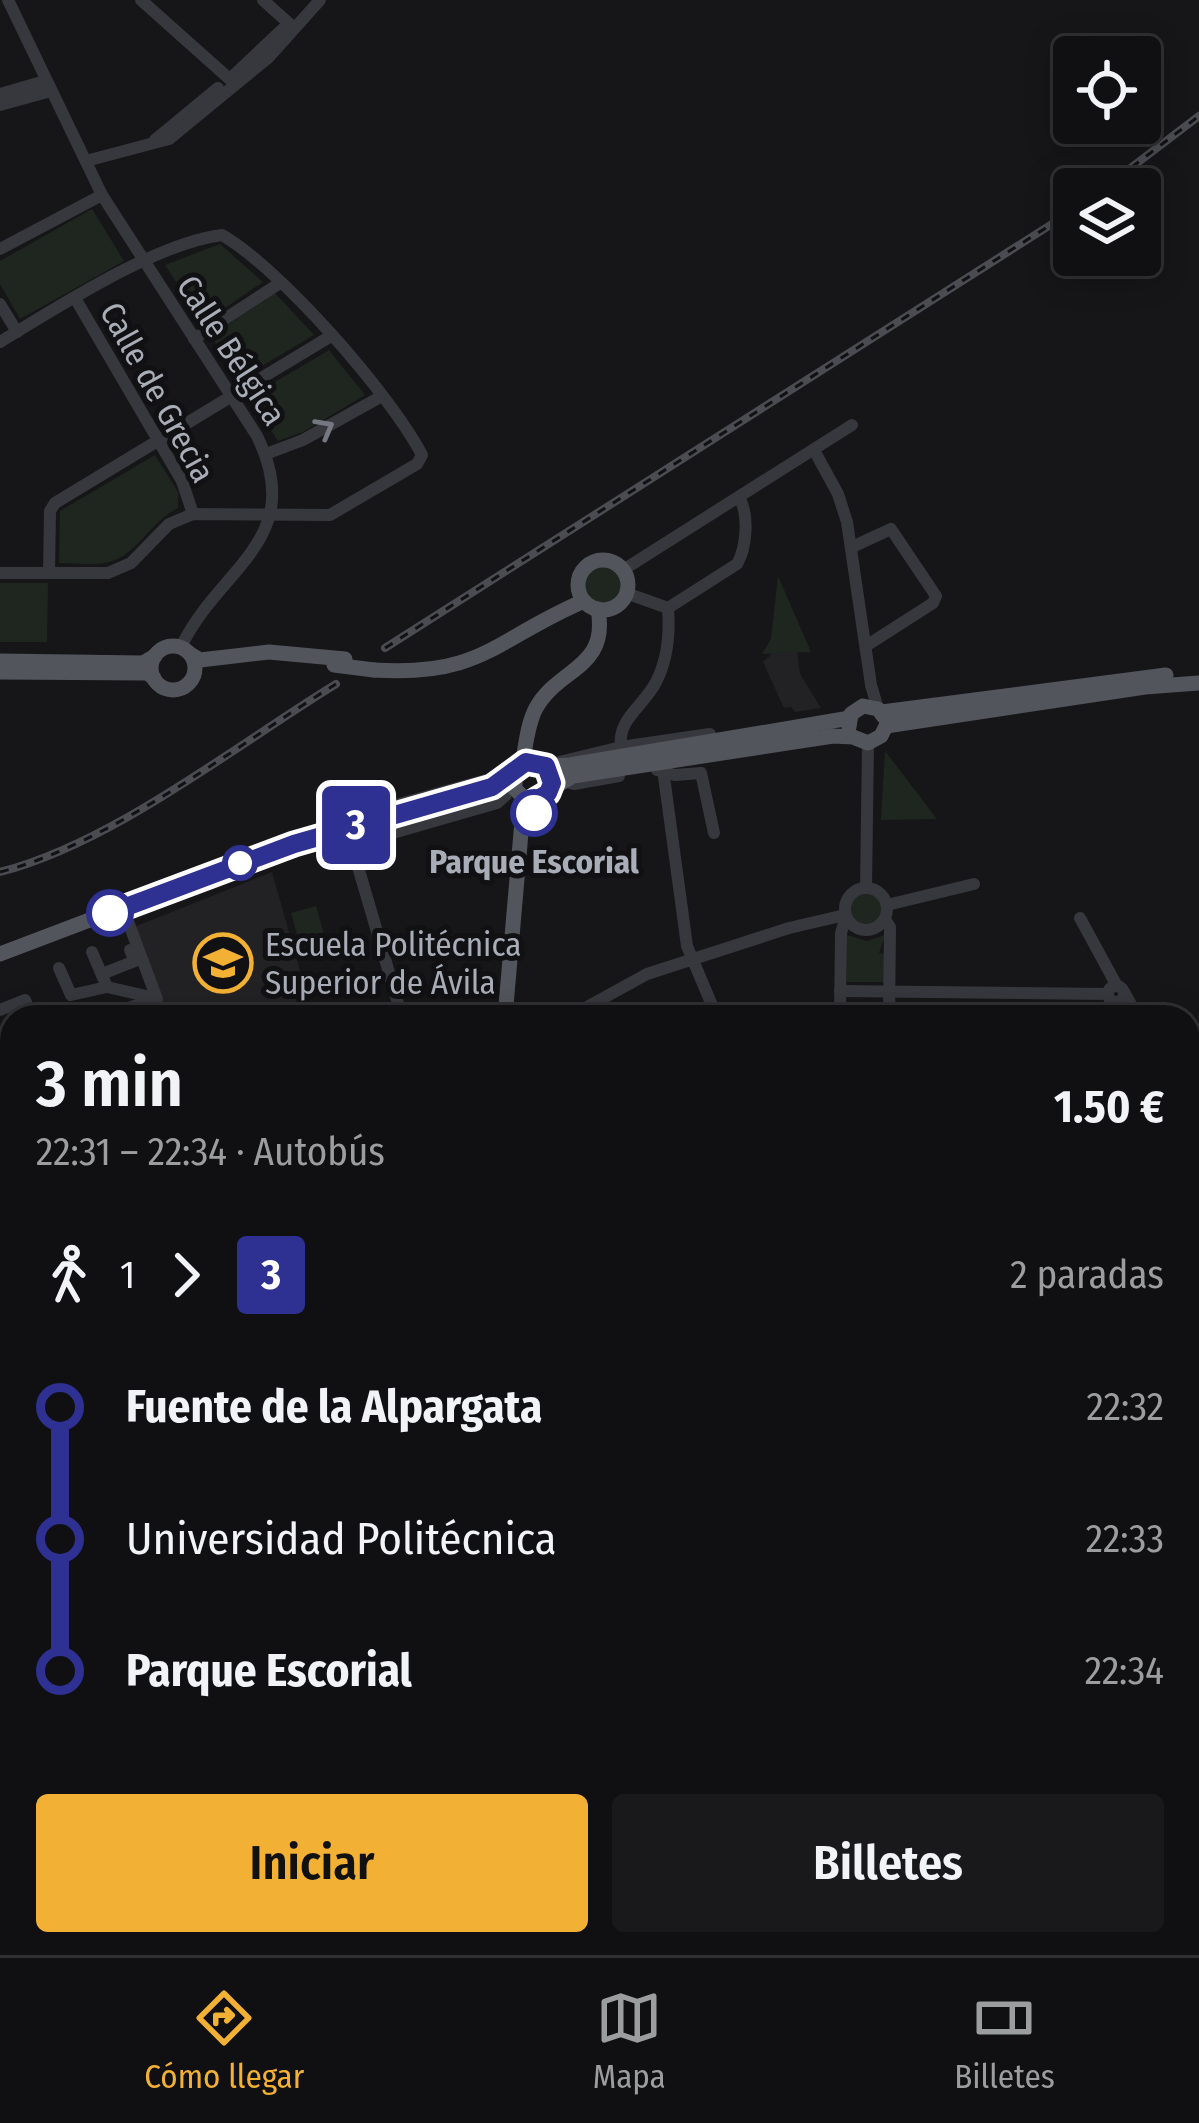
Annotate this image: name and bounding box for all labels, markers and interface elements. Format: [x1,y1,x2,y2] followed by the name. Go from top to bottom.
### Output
[1053,36,1161,276] map controls
[1053,36,1161,144] button: locate
[1053,168,1161,276] button: layers
[168,268,294,433] street label: Calle Bélgica
[91,295,223,490] street label: Calle de Grecia
[313,420,334,443] one-way arrow
[317,786,395,864] line badge: 3
[512,791,556,835] marker: Parque Escorial
[346,800,366,850] text: 3
[429,842,640,882] place label: Parque Escorial
[224,847,256,879] unlabelled marker
[88,891,132,935] unlabelled marker
[265,925,521,1003] place label: Escuela Politécnica Superior de Ávila
[192,932,254,994] school or university icon: Escuela Politécnica Superior de Ávila
[36,1044,183,1123] text: 3 min
[1054,1080,1164,1134] text: 1.50 €
[36,1129,385,1175] text: 22:31 – 22:34 · Autobús
[36,1242,102,1308] icon: walk
[153,1242,219,1308] icon: forward
[261,1250,281,1300] text: 3
[120,1252,135,1298] text: 1
[1010,1252,1164,1298] text: 2 paradas
[126,1380,542,1434] text: Fuente de la Alpargata
[1087,1384,1164,1430] text: 22:32
[126,1512,557,1566] text: Universidad Politécnica
[1086,1516,1164,1562] text: 22:33
[126,1644,412,1698] text: Parque Escorial
[1085,1648,1164,1694] text: 22:34
[36,1794,588,1932] button: Iniciar
[612,1794,1164,1932] button: Billetes
[144,1985,304,2097] tab: Cómo llegar
[593,1985,666,2097] tab: Mapa
[954,1985,1055,2097] tab: Billetes

